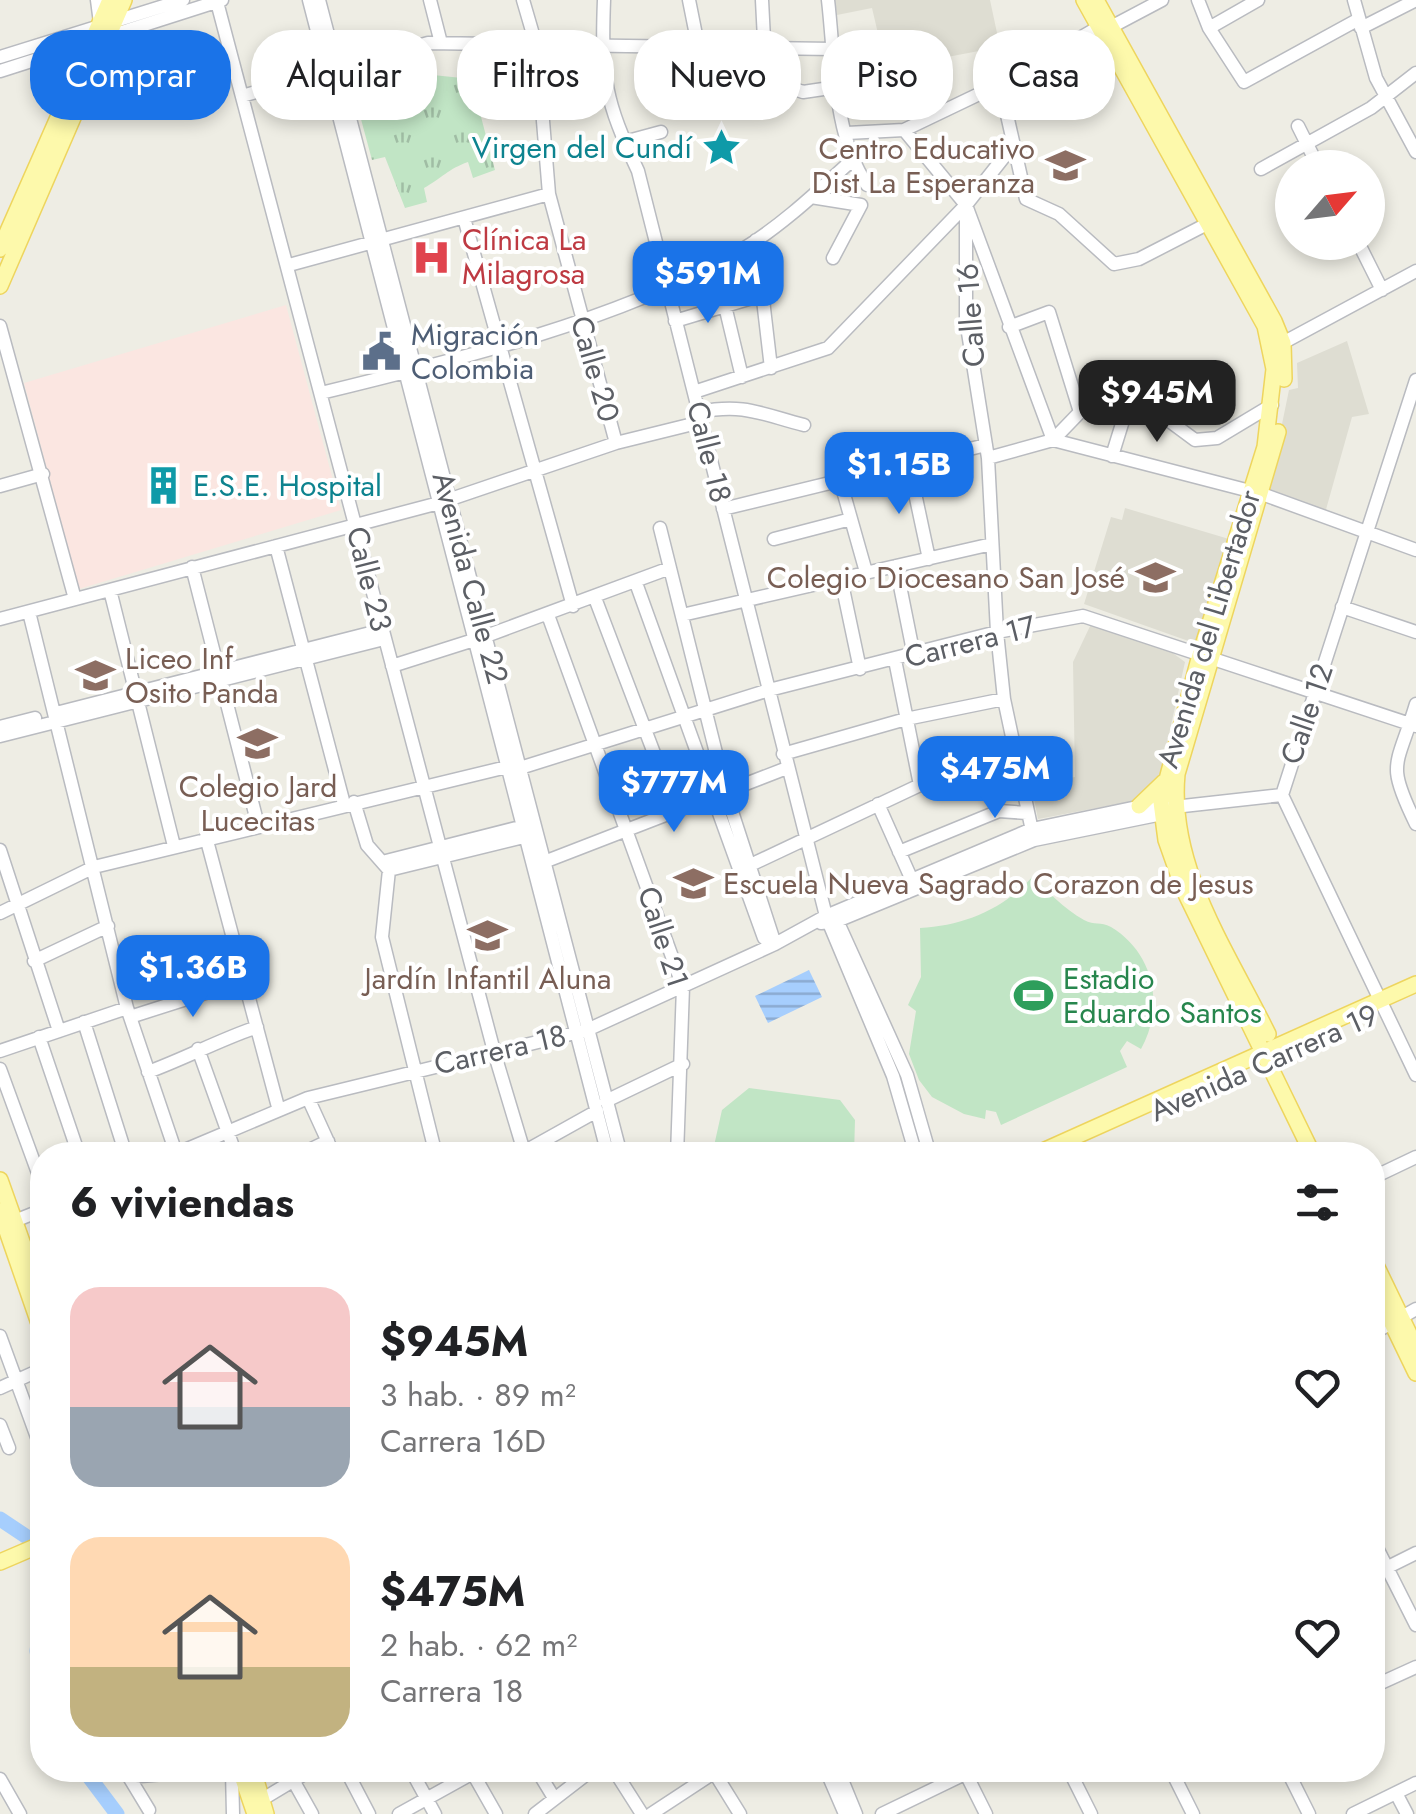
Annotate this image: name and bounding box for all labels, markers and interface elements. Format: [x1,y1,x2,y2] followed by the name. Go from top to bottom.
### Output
[30,30,231,120] chip: Comprar
[251,30,437,120] chip: Alquilar
[457,30,614,120] chip: Filtros
[634,30,801,120] chip: Nuevo
[821,30,953,120] chip: Piso
[973,30,1115,120] chip: Casa
[472,126,693,169] place label: Virgen del Cundí
[701,127,743,169] place icon: Virgen del Cundí
[812,127,1035,204] place label: Centro Educativo Dist La Esperanza
[1044,145,1086,187] school or university icon: Centro Educativo Dist La Esperanza
[1275,150,1385,260] north arrow
[1275,150,1385,260] map controls
[462,218,587,295] place label: Clínica La Milagrosa
[411,236,453,278] hospital icon: Clínica La Milagrosa
[638,241,778,326] pin: $591M
[655,250,761,296] text: $591M
[945,262,996,368] street label: Calle 16
[560,311,631,427] street label: Calle 20
[411,313,539,390] place label: Migración Colombia
[360,331,402,373] public building icon: Migración Colombia
[1087,360,1227,445] pin: $945M
[1101,369,1213,415] text: $945M
[676,397,743,507] street label: Calle 18
[818,432,980,517] pin: $1.15B
[847,441,951,487] text: $1.15B
[193,464,382,507] place label: E.S.E. Hospital
[142,465,184,507] building icon: E.S.E. Hospital
[422,467,519,689] street label: Avenida Calle 22
[1146,484,1271,773] street label: Avenida del Libertador
[336,522,403,636] street label: Calle 23
[767,556,1125,599] place label: Colegio Diocesano San José
[1134,557,1176,599] school or university icon: Colegio Diocesano San José
[900,604,1040,679] street label: Carrera 17
[125,637,278,714] place label: Liceo Inf Osito Panda
[74,655,116,697] school or university icon: Liceo Inf Osito Panda
[1269,658,1344,770] street label: Calle 12
[237,722,279,764] school or university icon: Colegio Jard Lucecitas
[925,736,1065,821] pin: $475M
[940,745,1050,791] text: $475M
[604,750,744,835] pin: $777M
[621,759,727,805] text: $777M
[179,765,337,842] place label: Colegio Jard Lucecitas
[723,862,1254,905] place label: Escuela Nueva Sagrado Corazon de Jesus
[672,863,714,905] school or university icon: Escuela Nueva Sagrado Corazon de Jesus
[627,881,700,993] street label: Calle 21
[467,914,509,956] school or university icon: Jardín Infantil Aluna
[112,935,274,1020] pin: $1.36B
[138,944,248,990] text: $1.36B
[361,957,611,1000] place label: Jardín Infantil Aluna
[1063,957,1262,1034] place label: Estadio Eduardo Santos
[1012,975,1054,1017] sports icon: Estadio Eduardo Santos
[1143,993,1385,1132] street label: Avenida Carrera 19
[430,1013,570,1086] street label: Carrera 18
[70,1172,294,1233] text: 6 viviendas
[1290,1175,1345,1230] icon: filters
[380,1311,528,1372] text: $945M
[150,1327,270,1447] icon: home
[1290,1360,1345,1415] icon: heart
[380,1372,576,1418] text: 3 hab. · 89 m²
[380,1418,546,1464] text: Carrera 16D
[380,1561,525,1622] text: $475M
[150,1577,270,1697] icon: home
[1290,1610,1345,1665] icon: heart
[380,1622,577,1668] text: 2 hab. · 62 m²
[380,1668,523,1714] text: Carrera 18

